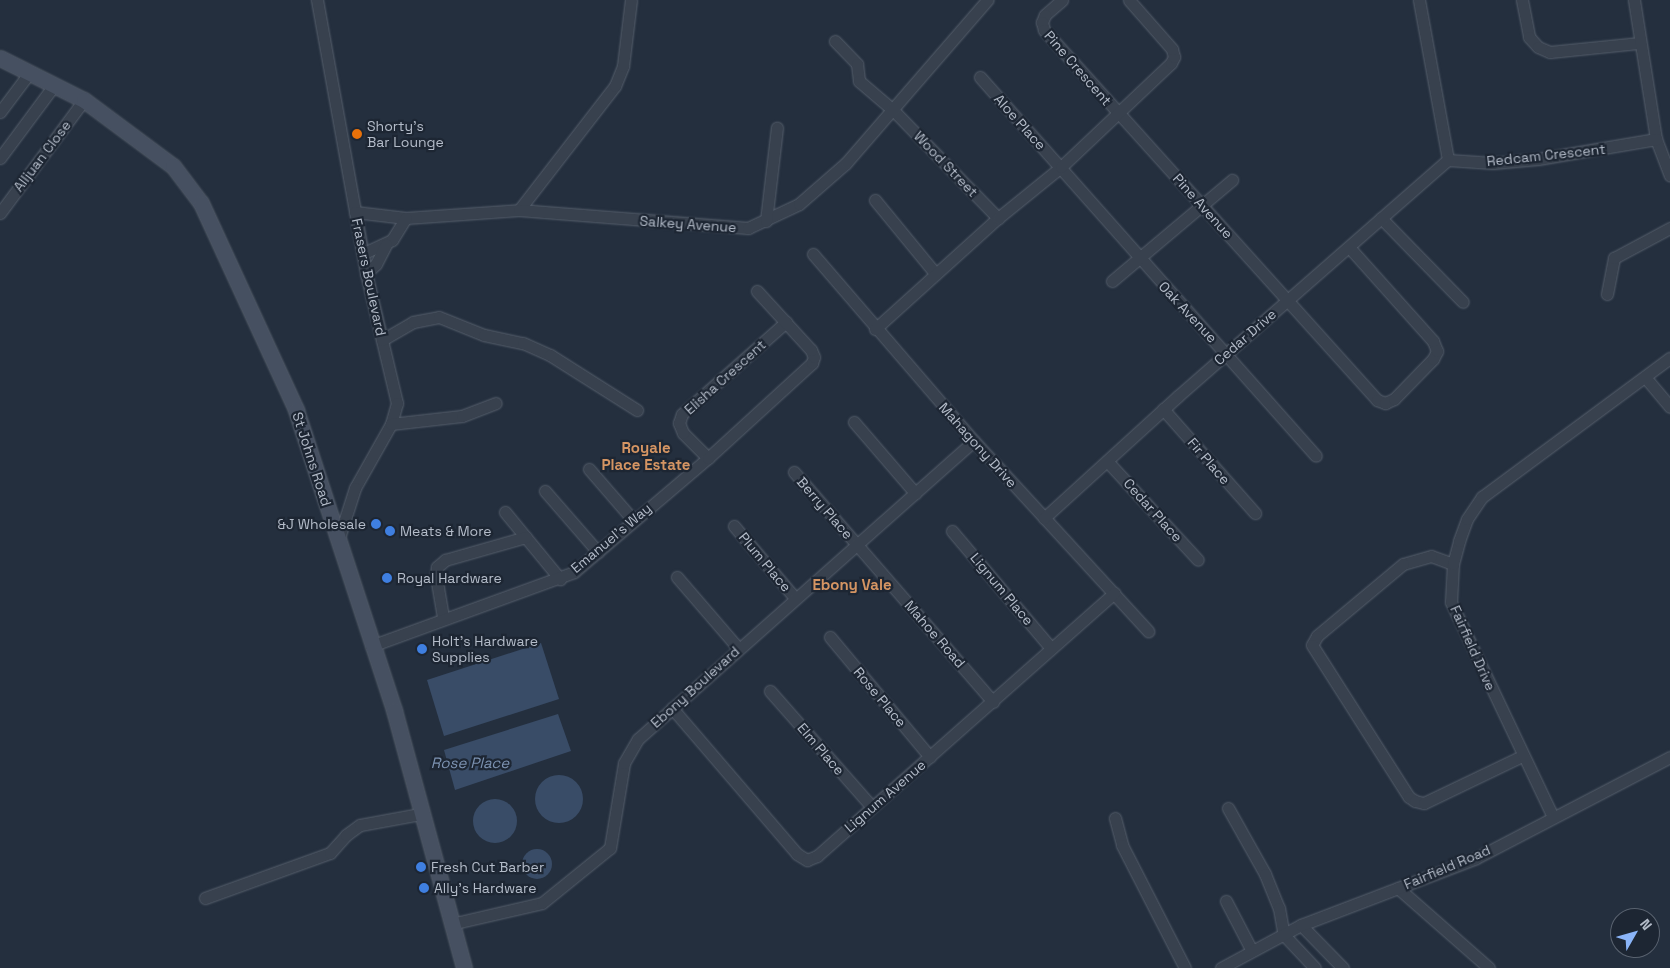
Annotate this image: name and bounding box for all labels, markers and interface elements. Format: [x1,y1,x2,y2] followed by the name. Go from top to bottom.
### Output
[1041,27,1115,109] street label: Pine Crescent
[991,91,1049,153] street label: Aloe Place
[10,117,74,195] street label: Alljuan Close
[367,118,444,150] place label: Shorty's Bar Lounge
[351,128,363,140] marker: Shorty's Bar Lounge
[911,128,981,200] street label: Wood Street
[1486,140,1606,170] street label: Redcam Crescent
[1169,170,1237,242] street label: Pine Avenue
[639,212,737,236] street label: Salkey Avenue
[348,217,390,337] street label: Frasers Boulevard
[1155,278,1221,346] street label: Oak Avenue
[1211,305,1279,369] street label: Cedar Drive
[681,336,769,418] street label: Elisha Crescent
[935,399,1021,491] street label: Mahagony Drive
[289,410,335,508] street label: St Johns Road
[1184,434,1234,488] street label: Fir Place
[601,438,691,473] district label: Royale Place Estate
[794,474,856,542] street label: Berry Place
[1120,475,1186,545] street label: Cedar Place
[567,500,655,576] street label: Emanuel's Way
[277,516,366,532] place label: &J Wholesale
[370,518,382,530] marker: &J Wholesale
[400,523,492,539] place label: Meats & More
[384,525,396,537] marker: Meats & More
[735,529,795,595] street label: Plum Place
[967,549,1037,629] street label: Lignum Place
[397,570,502,586] place label: Royal Hardware
[381,572,393,584] marker: Royal Hardware
[812,576,892,594] district label: Ebony Vale
[901,597,969,671] street label: Mahoe Road
[1447,603,1499,693] street label: Fairfield Drive
[432,633,538,666] place label: Holt's Hardware Supplies
[416,643,428,655] marker: Holt's Hardware Supplies
[647,643,743,731] street label: Ebony Boulevard
[850,664,910,730] street label: Rose Place
[794,720,848,778] street label: Elm Place
[431,754,509,772] water label: Rose Place
[841,756,929,836] street label: Lignum Avenue
[1401,841,1493,893] street label: Fairfield Road
[431,859,544,875] place label: Fresh Cut Barber
[415,861,427,873] marker: Fresh Cut Barber
[434,880,536,896] place label: Ally's Hardware
[418,882,430,894] marker: Ally's Hardware
[1610,908,1660,958] north arrow
[1636,915,1656,934] text: N

